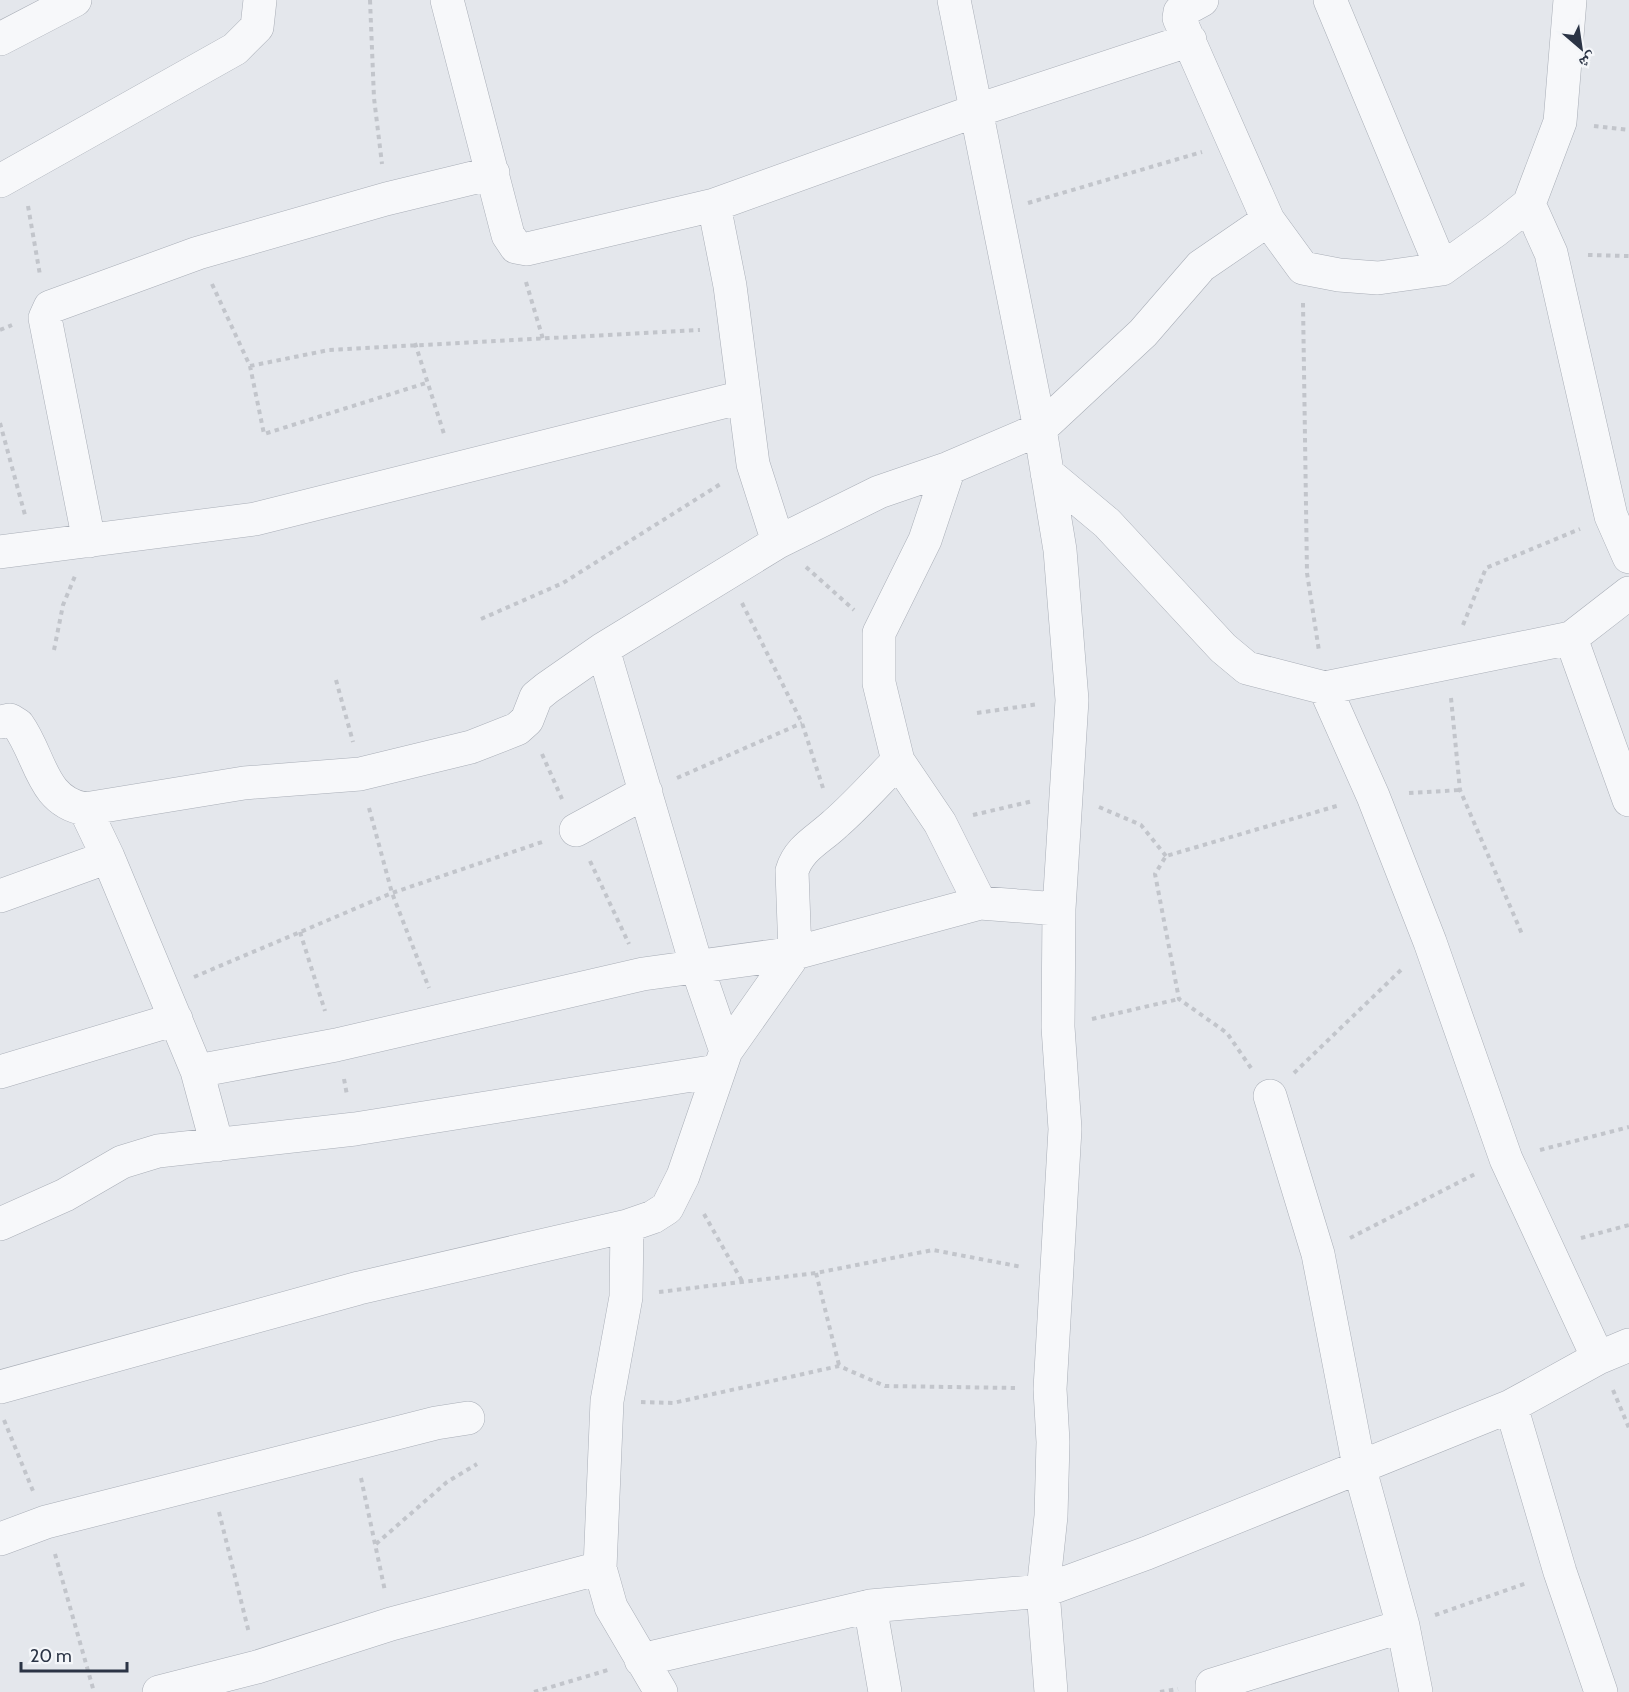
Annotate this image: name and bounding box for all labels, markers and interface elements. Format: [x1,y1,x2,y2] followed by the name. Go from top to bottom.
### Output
[1551,18,1611,78] north arrow
[1576,48,1600,73] text: ش
[21,1635,128,1673] scale bar
[30,1645,72,1667] text: 20 m

